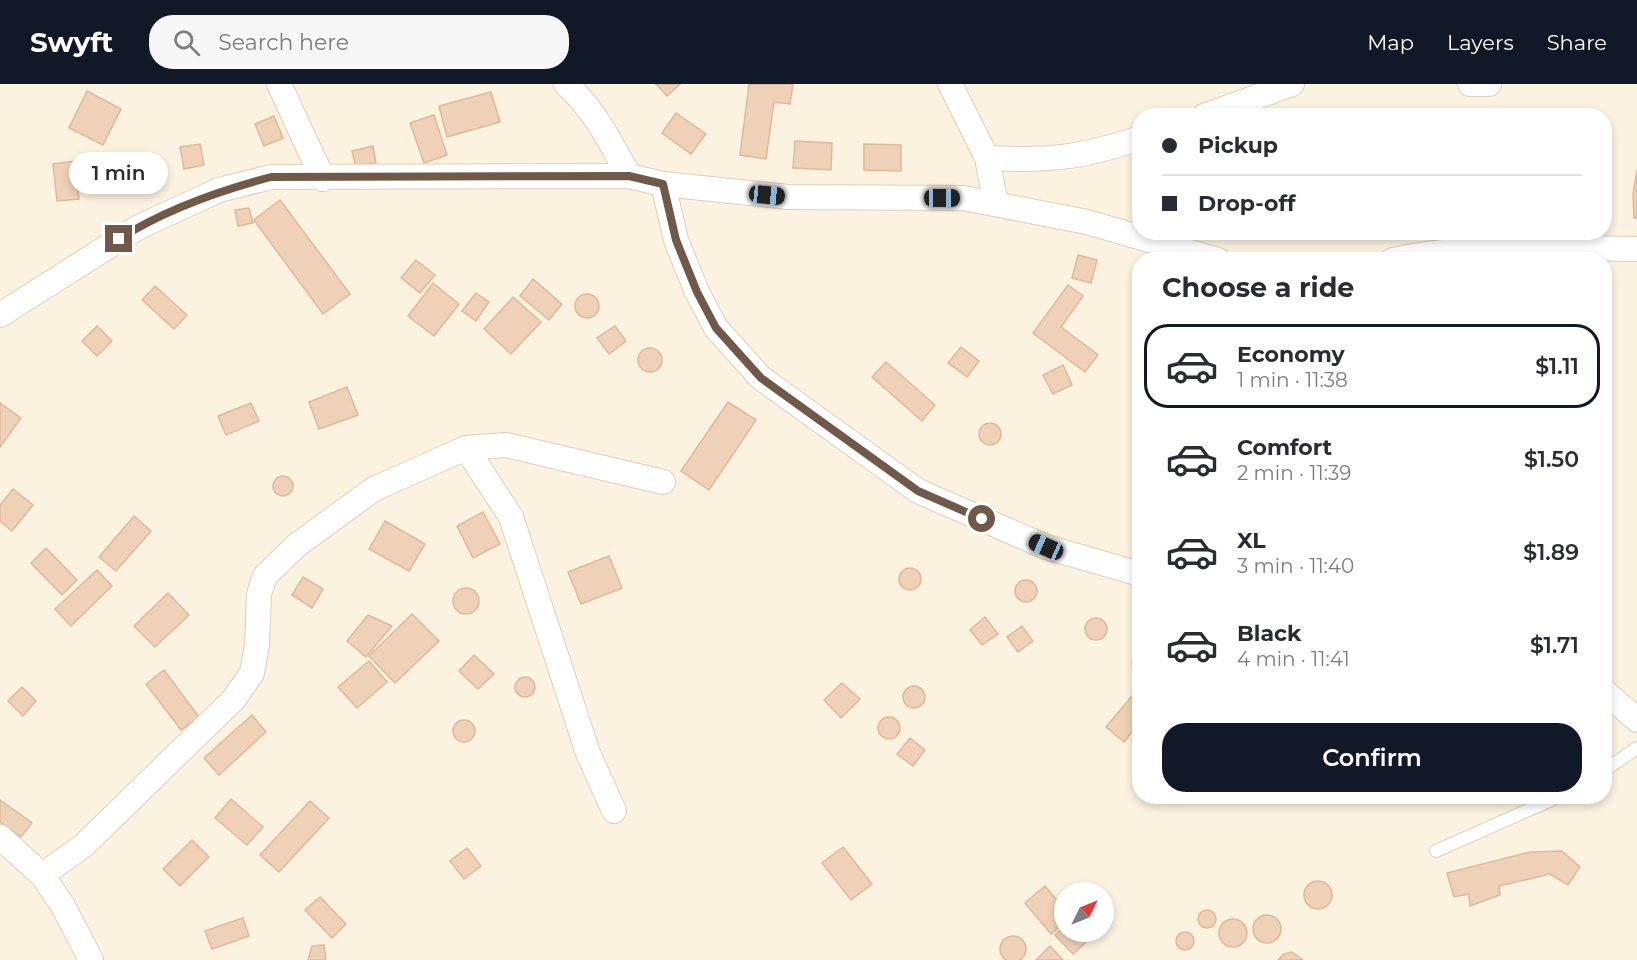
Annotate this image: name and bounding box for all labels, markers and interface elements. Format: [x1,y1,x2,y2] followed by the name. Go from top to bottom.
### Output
[149,15,569,69] search box
[30,25,113,59] text: Swyft
[170,26,203,59] icon: search
[218,29,349,56] text: Search here
[1367,30,1414,55] text: Map
[1447,30,1514,55] text: Layers
[1547,30,1607,55] text: Share
[1198,132,1278,159] text: Pickup
[70,152,168,194] callout: 1 min
[92,161,145,185] text: 1 min
[748,184,786,206] car
[924,189,960,207] car
[1198,190,1296,217] text: Drop-off
[105,225,132,252] route end
[1162,271,1354,304] text: Choose a ride
[1165,339,1219,393] icon: car
[1237,341,1345,368] text: Economy
[1535,353,1579,380] text: $1.11
[1237,368,1348,392] text: 1 min · 11:38
[1165,432,1219,486] icon: car
[1237,434,1332,461] text: Comfort
[1524,446,1579,473] text: $1.50
[1237,461,1351,485] text: 2 min · 11:39
[968,505,995,532] route start
[1165,525,1219,579] icon: car
[1237,527,1266,554] text: XL
[1026,531,1066,563] car
[1523,539,1579,566] text: $1.89
[1237,554,1354,578] text: 3 min · 11:40
[1165,618,1219,672] icon: car
[1237,620,1301,647] text: Black
[1530,632,1579,659] text: $1.71
[1237,647,1350,671] text: 4 min · 11:41
[1162,723,1582,792] button: Confirm
[1054,882,1114,942] north arrow
[1054,882,1114,942] map controls

